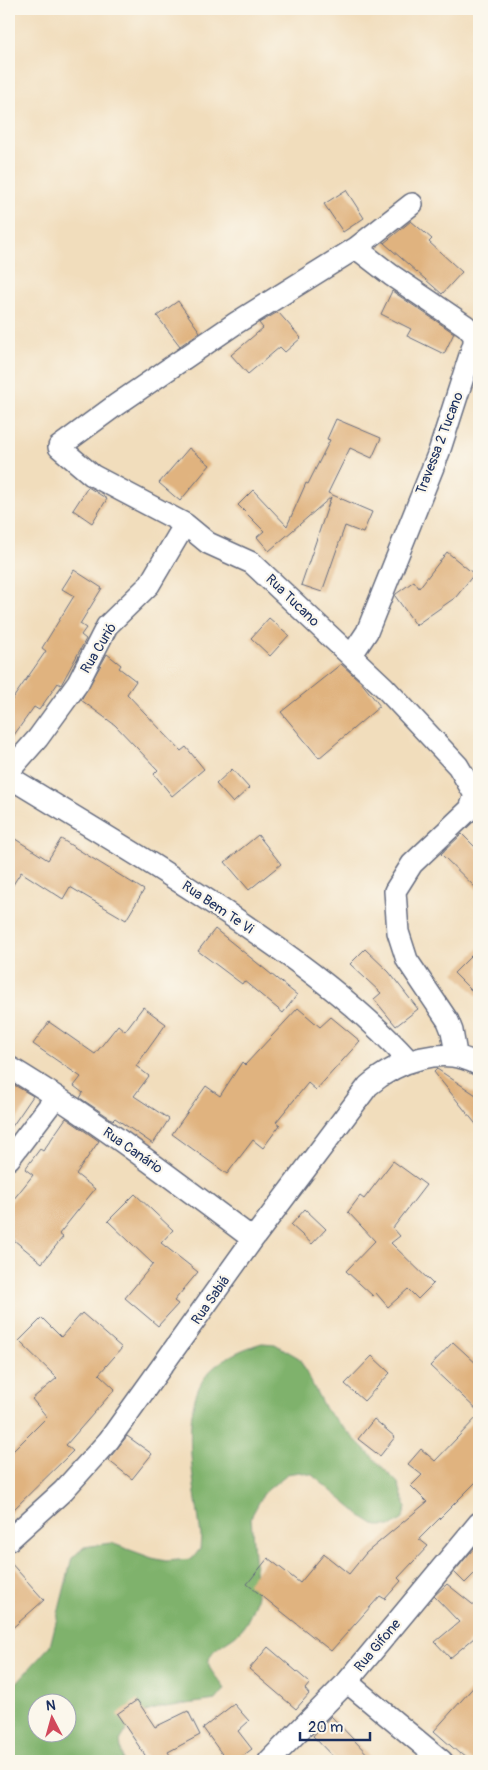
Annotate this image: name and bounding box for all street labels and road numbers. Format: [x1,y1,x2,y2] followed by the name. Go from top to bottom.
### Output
[412,389,467,497] street label: Travessa 2 Tucano
[262,571,323,630] street label: Rua Tucano
[77,620,120,676] street label: Rua Curió
[179,877,257,938] street label: Rua Bem Te Vi
[100,1124,166,1177] street label: Rua Canário
[188,1273,233,1328] street label: Rua Sabiá
[350,1615,404,1675] street label: Rua Gifone

